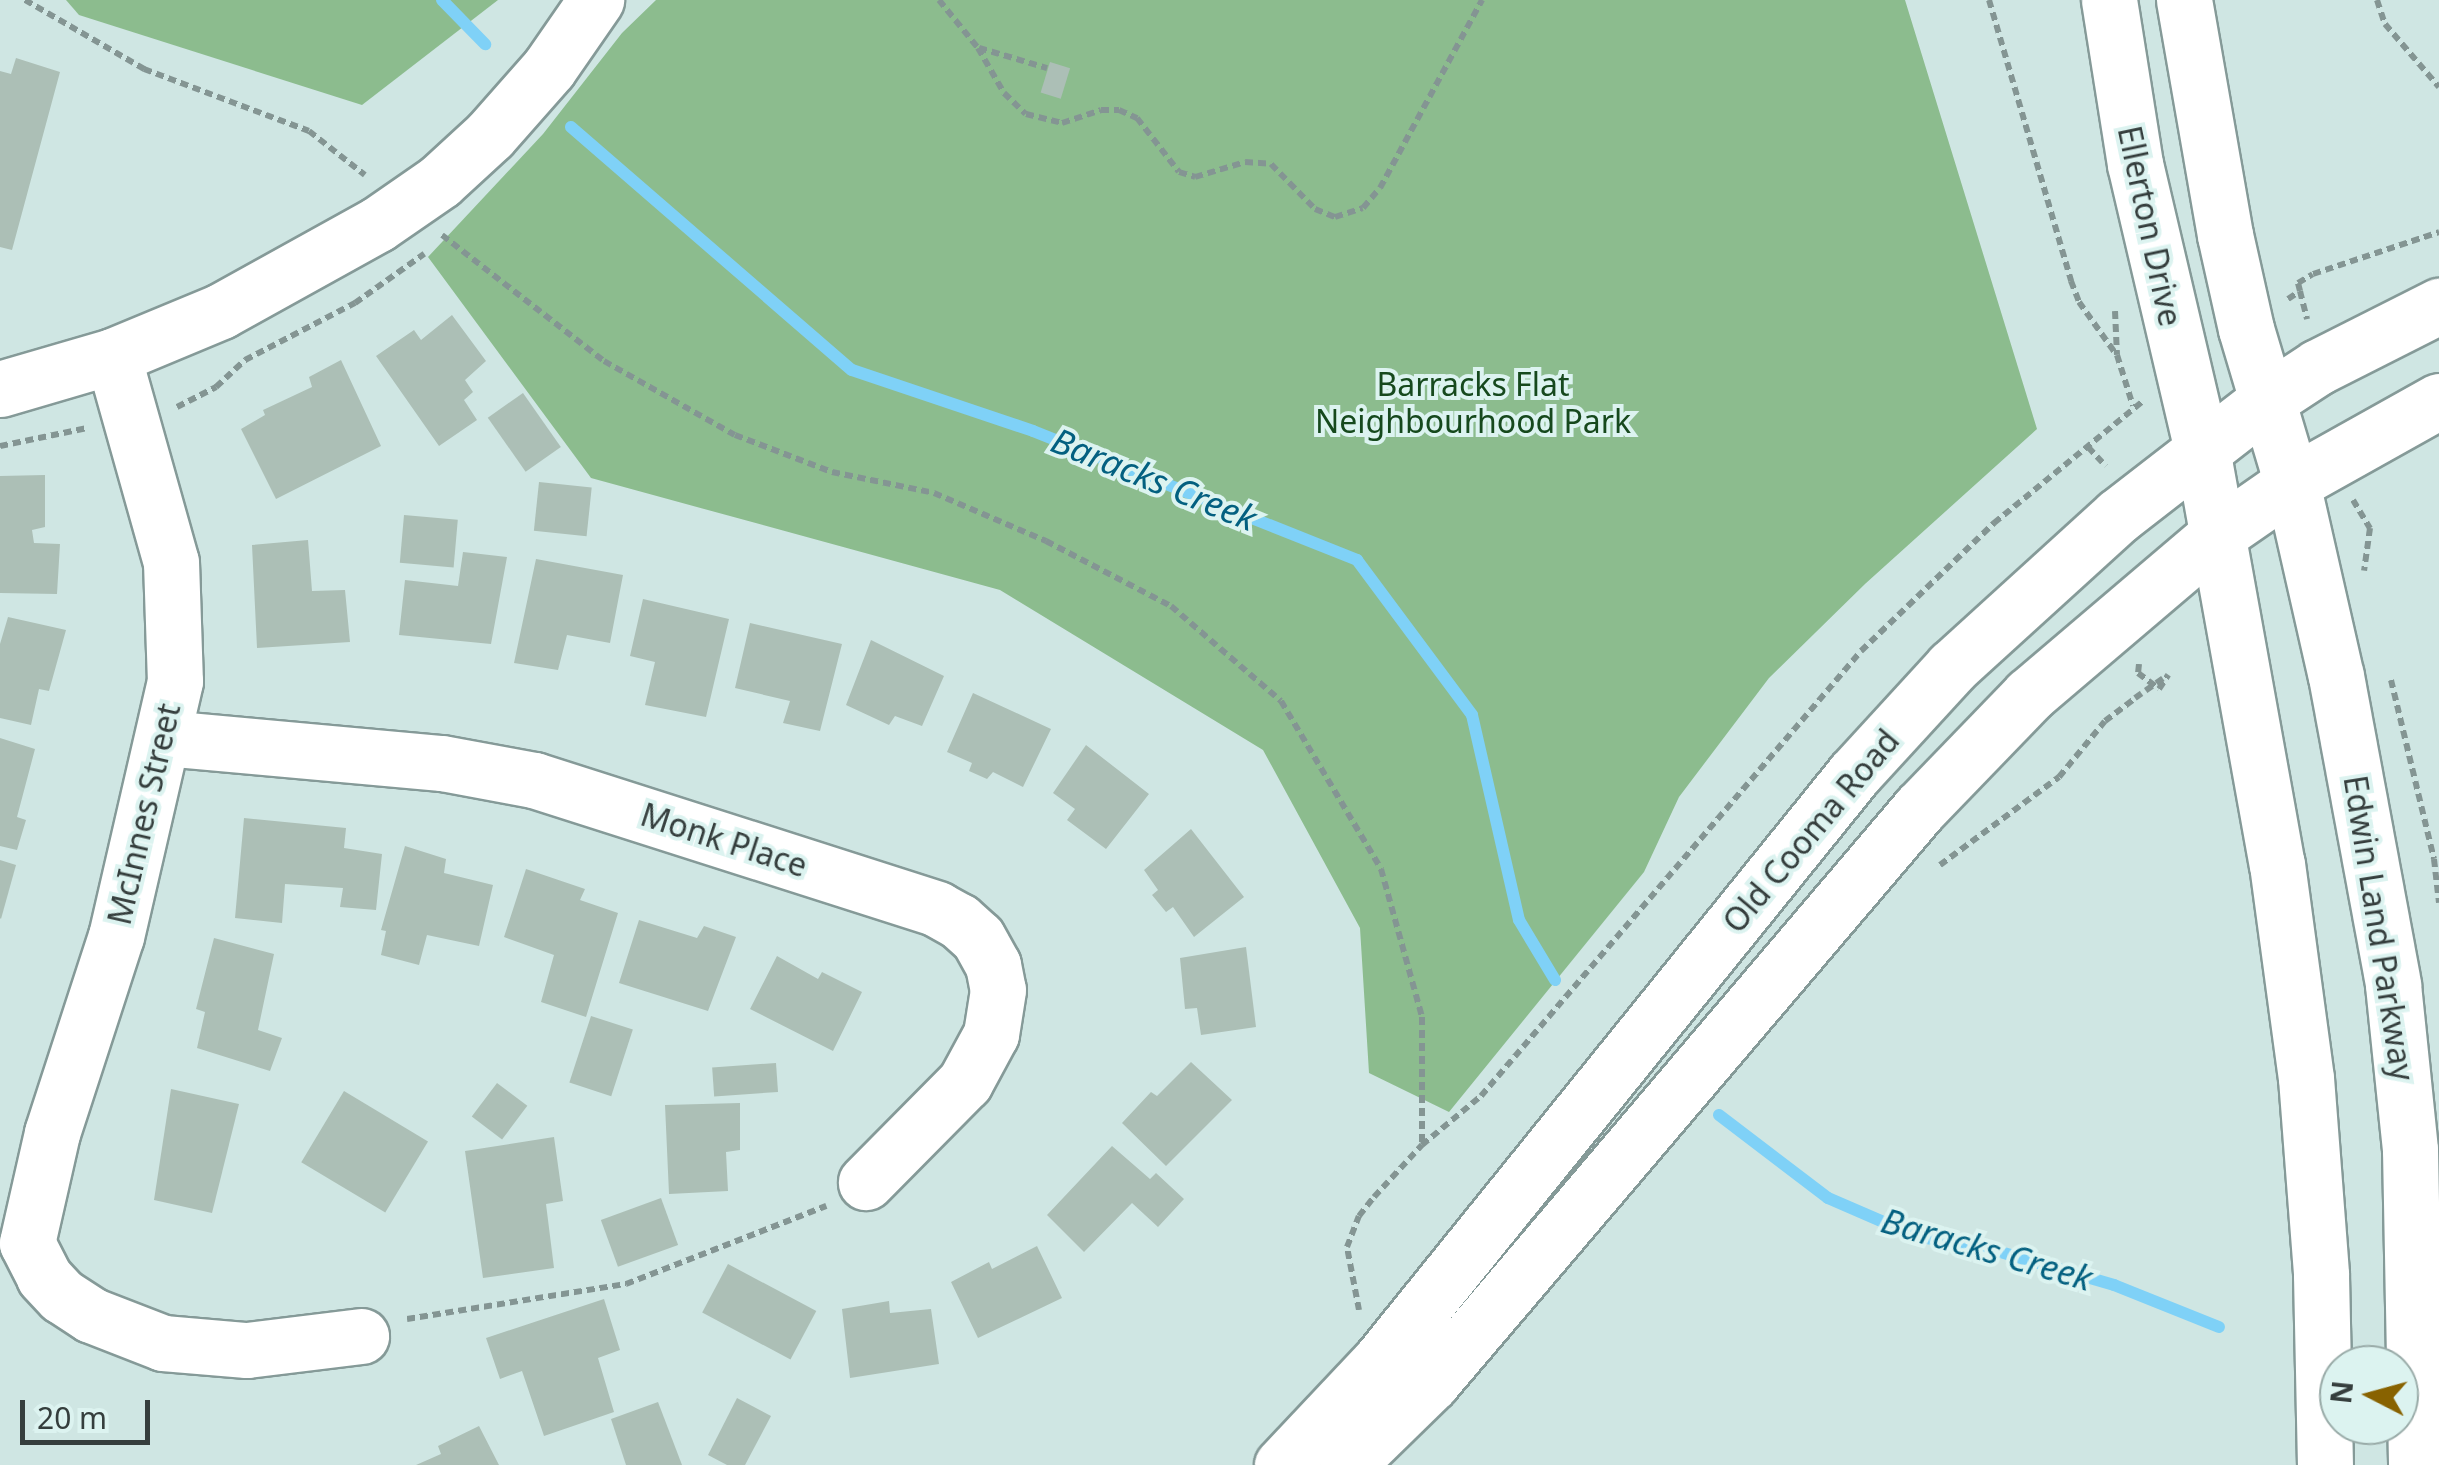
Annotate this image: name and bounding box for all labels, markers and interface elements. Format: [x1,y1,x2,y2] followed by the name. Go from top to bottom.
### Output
[2110,122,2190,330] street label: Ellerton Drive
[1315,366,1631,441] park label: Barracks Flat Neighbourhood Park
[1045,419,1263,539] water label: Baracks Creek
[100,700,188,928] street label: McInnes Street
[1715,722,1907,940] street label: Old Cooma Road
[2336,773,2422,1083] street label: Edwin Land Parkway
[636,795,812,885] street label: Monk Place
[1877,1199,2097,1299] water label: Baracks Creek
[2319,1345,2419,1445] north arrow
[2321,1379,2361,1405] text: N
[25,1380,155,1442] scale bar
[37,1397,107,1438] text: 20 m

